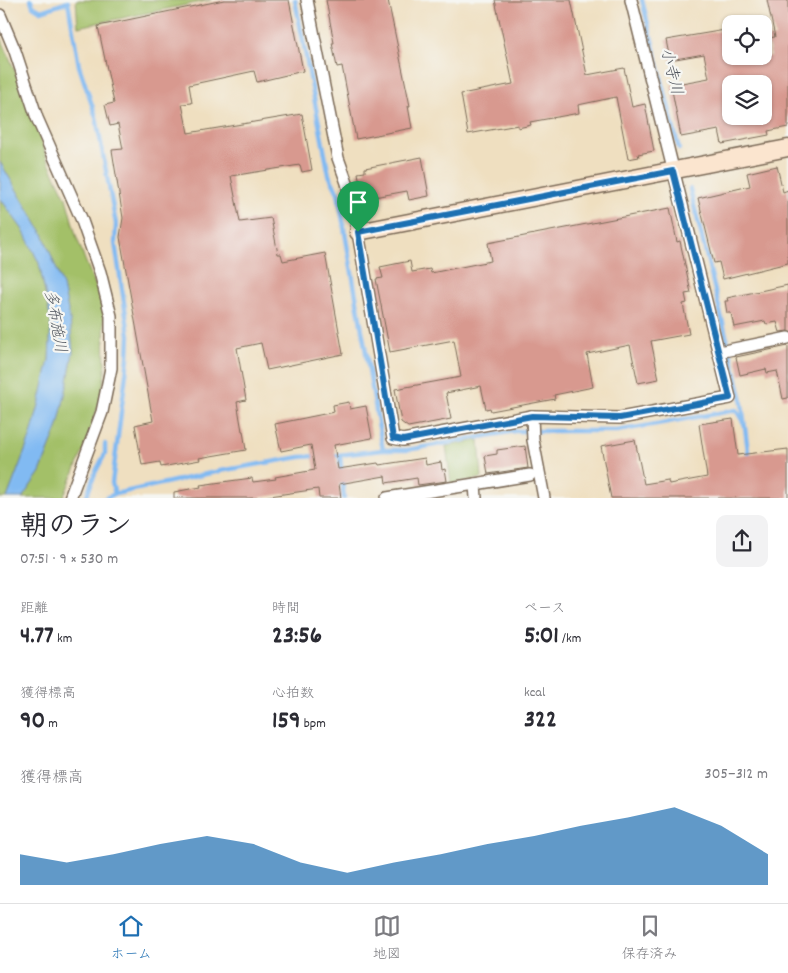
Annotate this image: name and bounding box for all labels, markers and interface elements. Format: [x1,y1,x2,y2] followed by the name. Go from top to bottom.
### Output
[722,15,772,125] map controls
[722,15,772,65] button: locate
[654,46,688,98] water label: 小寺川
[722,75,772,125] button: layers
[337,181,379,232] pin
[344,188,372,216] icon: arrive
[38,288,71,355] water label: 多布施川
[20,509,132,549] text: 朝のラン
[716,515,768,567] button: share
[20,548,118,571] text: 07:51 · 9 × 530 m
[20,599,48,619] text: 距離
[272,599,300,619] text: 時間
[524,599,565,619] text: ペース
[20,619,54,655] text: 4.77
[272,619,322,655] text: 23:56
[524,619,559,655] text: 5:01
[54,629,72,649] text: km
[559,629,581,649] text: /km
[524,683,545,703] text: kcal
[20,684,76,704] text: 獲得標高
[272,684,314,704] text: 心拍数
[524,703,557,739] text: 322
[20,704,45,740] text: 90
[272,704,301,740] text: 159
[45,714,58,734] text: m
[301,714,326,734] text: bpm
[705,763,768,786] text: 305–312 m
[20,767,84,790] text: 獲得標高
[110,912,152,965] tab: ホーム
[373,912,401,965] tab: 地図
[622,912,678,965] tab: 保存済み

